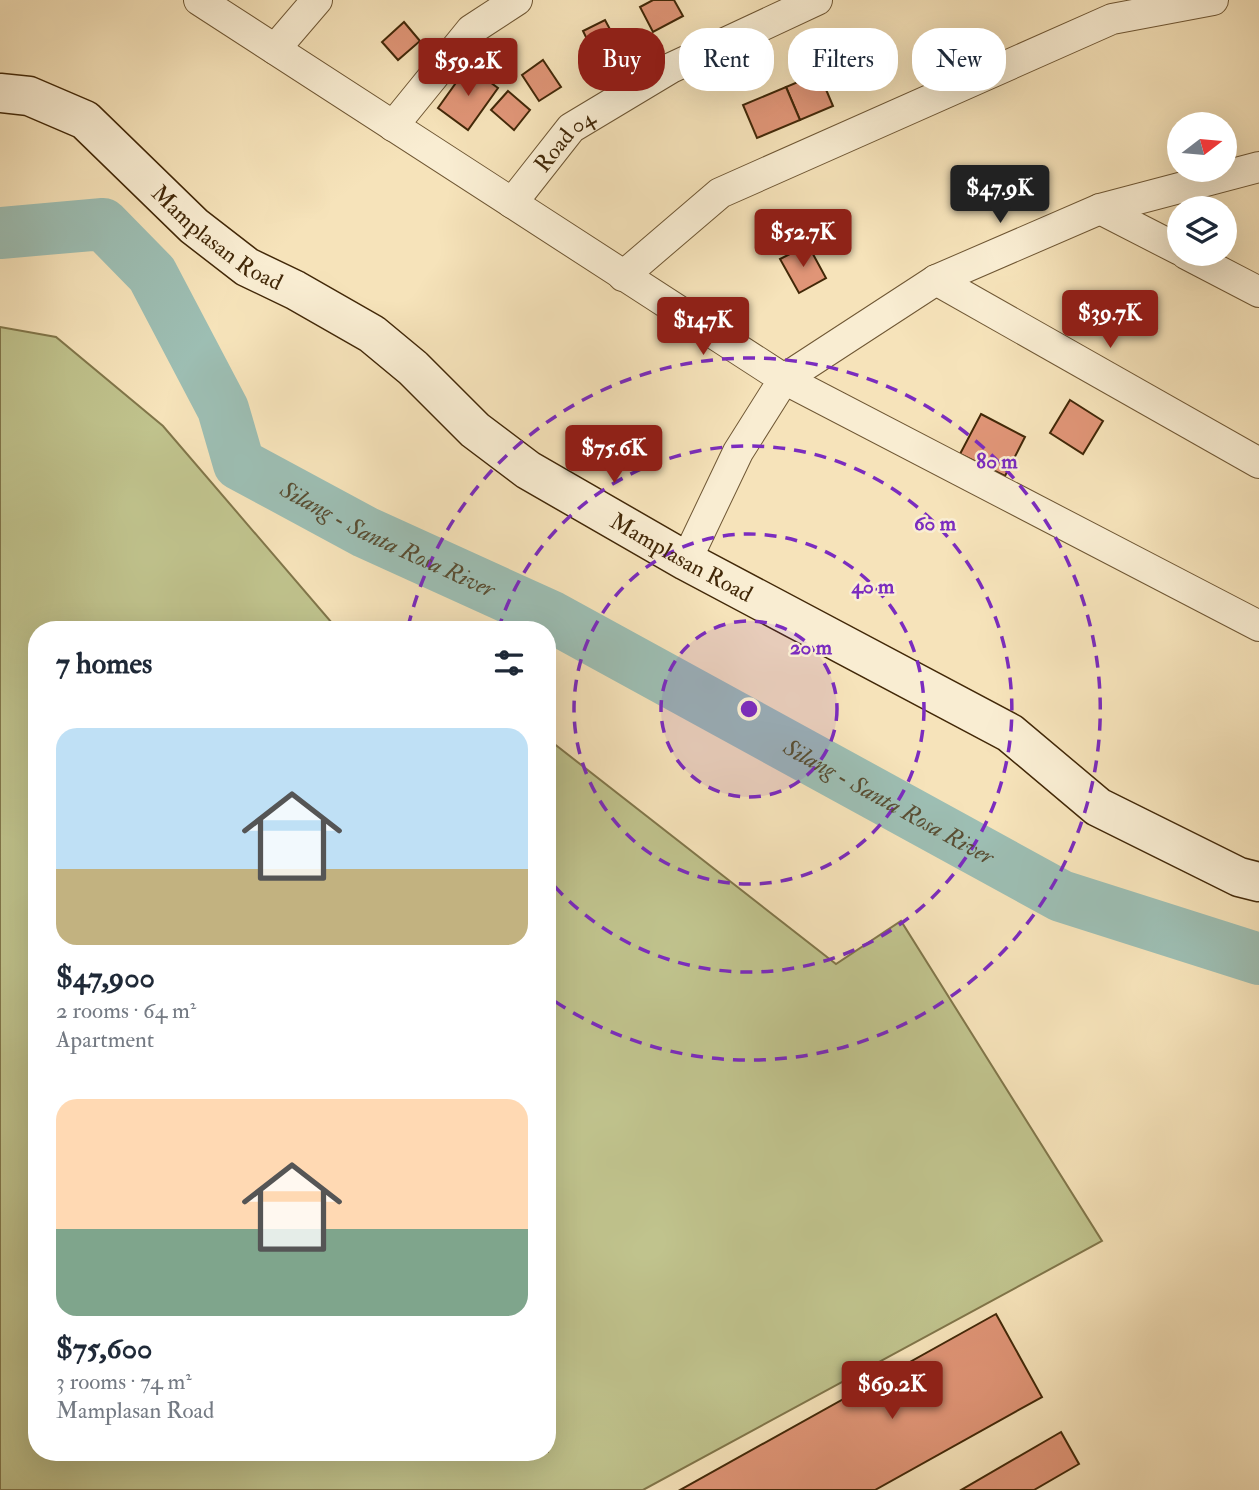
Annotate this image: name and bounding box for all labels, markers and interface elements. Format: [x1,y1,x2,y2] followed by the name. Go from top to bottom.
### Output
[578,28,665,91] chip: Buy
[679,28,774,91] chip: Rent
[788,28,898,91] chip: Filters
[912,28,1006,91] chip: New
[411,38,525,98] pin: $59.2K
[434,46,502,75] text: $59.2K
[528,102,602,178] street label: Road 04
[1167,112,1237,182] north arrow
[1167,112,1237,266] map controls
[943,166,1057,225] pin: $47.9K
[966,173,1034,202] text: $47.9K
[145,179,287,297] street label: Mamplasan Road
[1167,196,1237,266] button: layers
[746,210,860,269] pin: $52.7K
[771,217,835,246] text: $52.7K
[1053,290,1167,350] pin: $39.7K
[654,298,752,357] pin: $147K
[1078,298,1142,327] text: $39.7K
[673,305,733,334] text: $147K
[557,426,671,485] pin: $75.6K
[581,433,647,462] text: $75.6K
[976,448,1018,475] text: 80 m
[274,474,501,605] water label: Silang - Santa Rosa River
[605,506,757,609] street label: Mamplasan Road
[914,510,957,537] text: 60 m
[851,573,895,600] text: 40 m
[790,634,833,661] text: 20 m
[490,644,528,682] icon: filters
[56,645,152,682] text: 7 homes
[737,697,761,721] centre of rings
[777,731,1000,873] water label: Silang - Santa Rosa River
[229,773,355,899] icon: home
[56,959,155,996] text: $47,900
[56,996,196,1025] text: 2 rooms · 64 m²
[56,1025,154,1054] text: Apartment
[229,1144,355,1270] icon: home
[56,1330,152,1367] text: $75,600
[835,1362,949,1421] pin: $69.2K
[56,1367,192,1396] text: 3 rooms · 74 m²
[858,1369,926,1398] text: $69.2K
[56,1396,214,1425] text: Mamplasan Road

